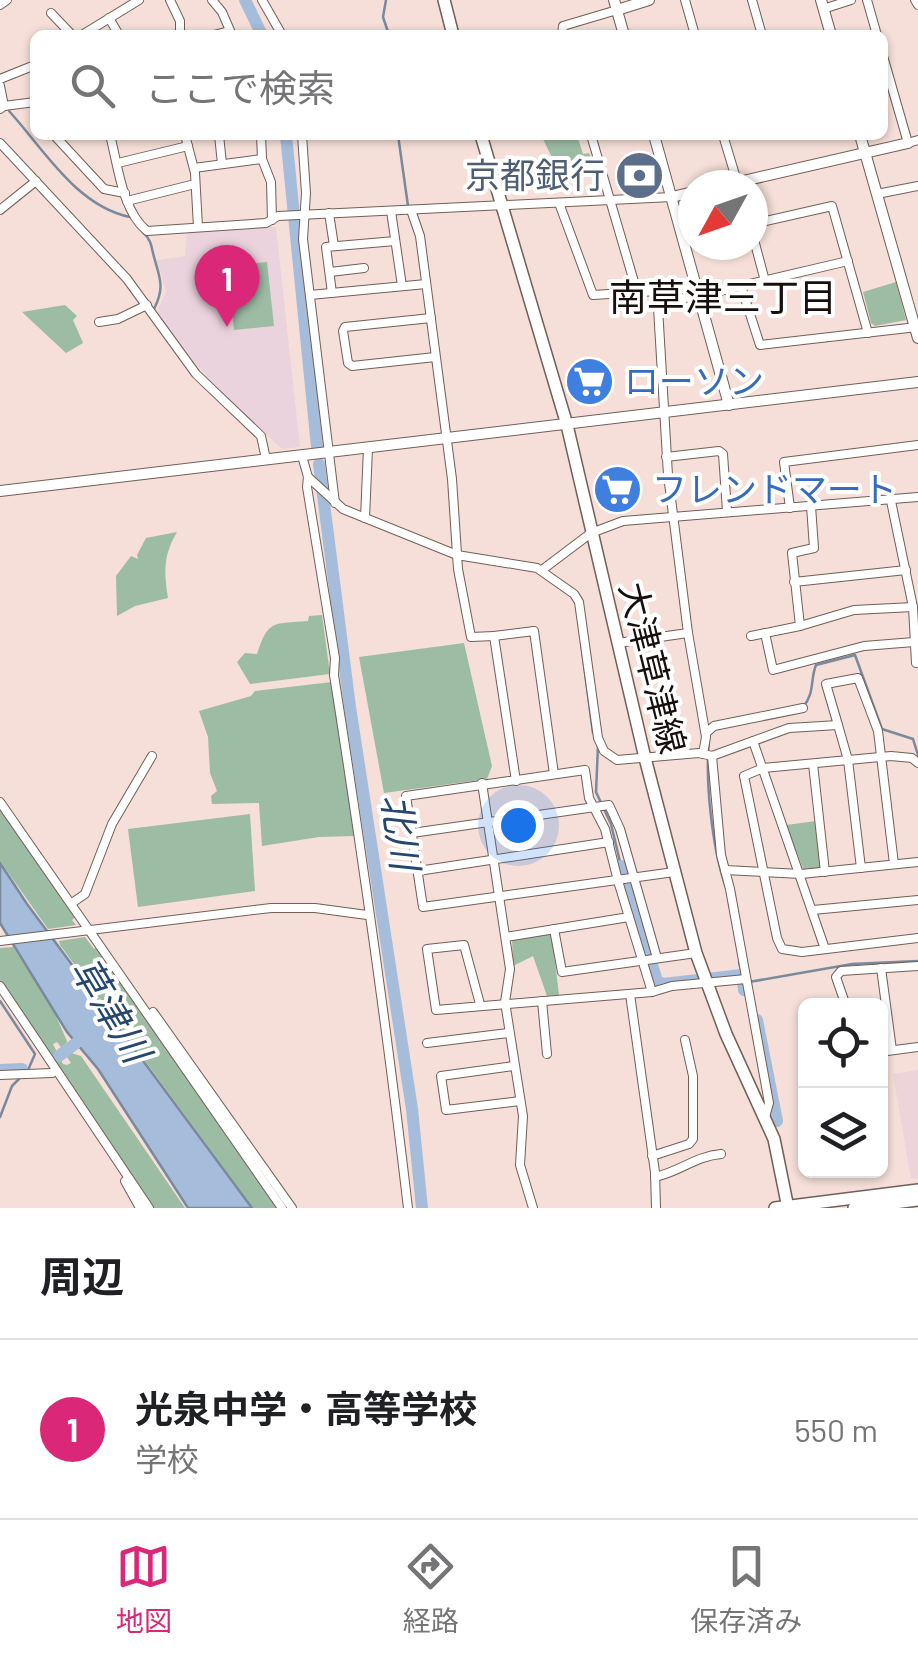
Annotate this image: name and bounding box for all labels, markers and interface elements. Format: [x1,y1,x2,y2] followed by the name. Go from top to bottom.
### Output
[30,30,888,140] search box
[65,58,120,113] icon: search
[145,64,335,110] text: ここで検索
[614,150,666,202] bank icon: 京都銀行
[465,153,605,195] place label: 京都銀行
[678,170,768,260] north arrow
[194,245,260,327] pin: 1
[609,273,837,319] district label: 南草津三丁目
[563,356,615,408] supermarket icon: ローソン
[624,359,764,401] place label: ローソン
[591,464,643,516] supermarket icon: フレンドマート
[652,467,897,509] place label: フレンドマート
[612,578,695,758] street label: 大津草津線
[374,791,431,877] water label: 北川
[493,800,544,851] your location
[63,948,163,1073] water label: 草津川
[798,998,888,1178] map controls
[798,998,888,1088] button: locate
[798,1088,888,1178] button: layers
[40,1250,124,1300] text: 周辺
[135,1385,477,1431] text: 光泉中学・高等学校
[67,1410,78,1448] text: 1
[794,1410,878,1448] text: 550 m
[135,1439,199,1477] text: 学校
[116,1539,172,1639] tab: 地図
[403,1539,459,1639] tab: 経路
[690,1539,802,1639] tab: 保存済み

